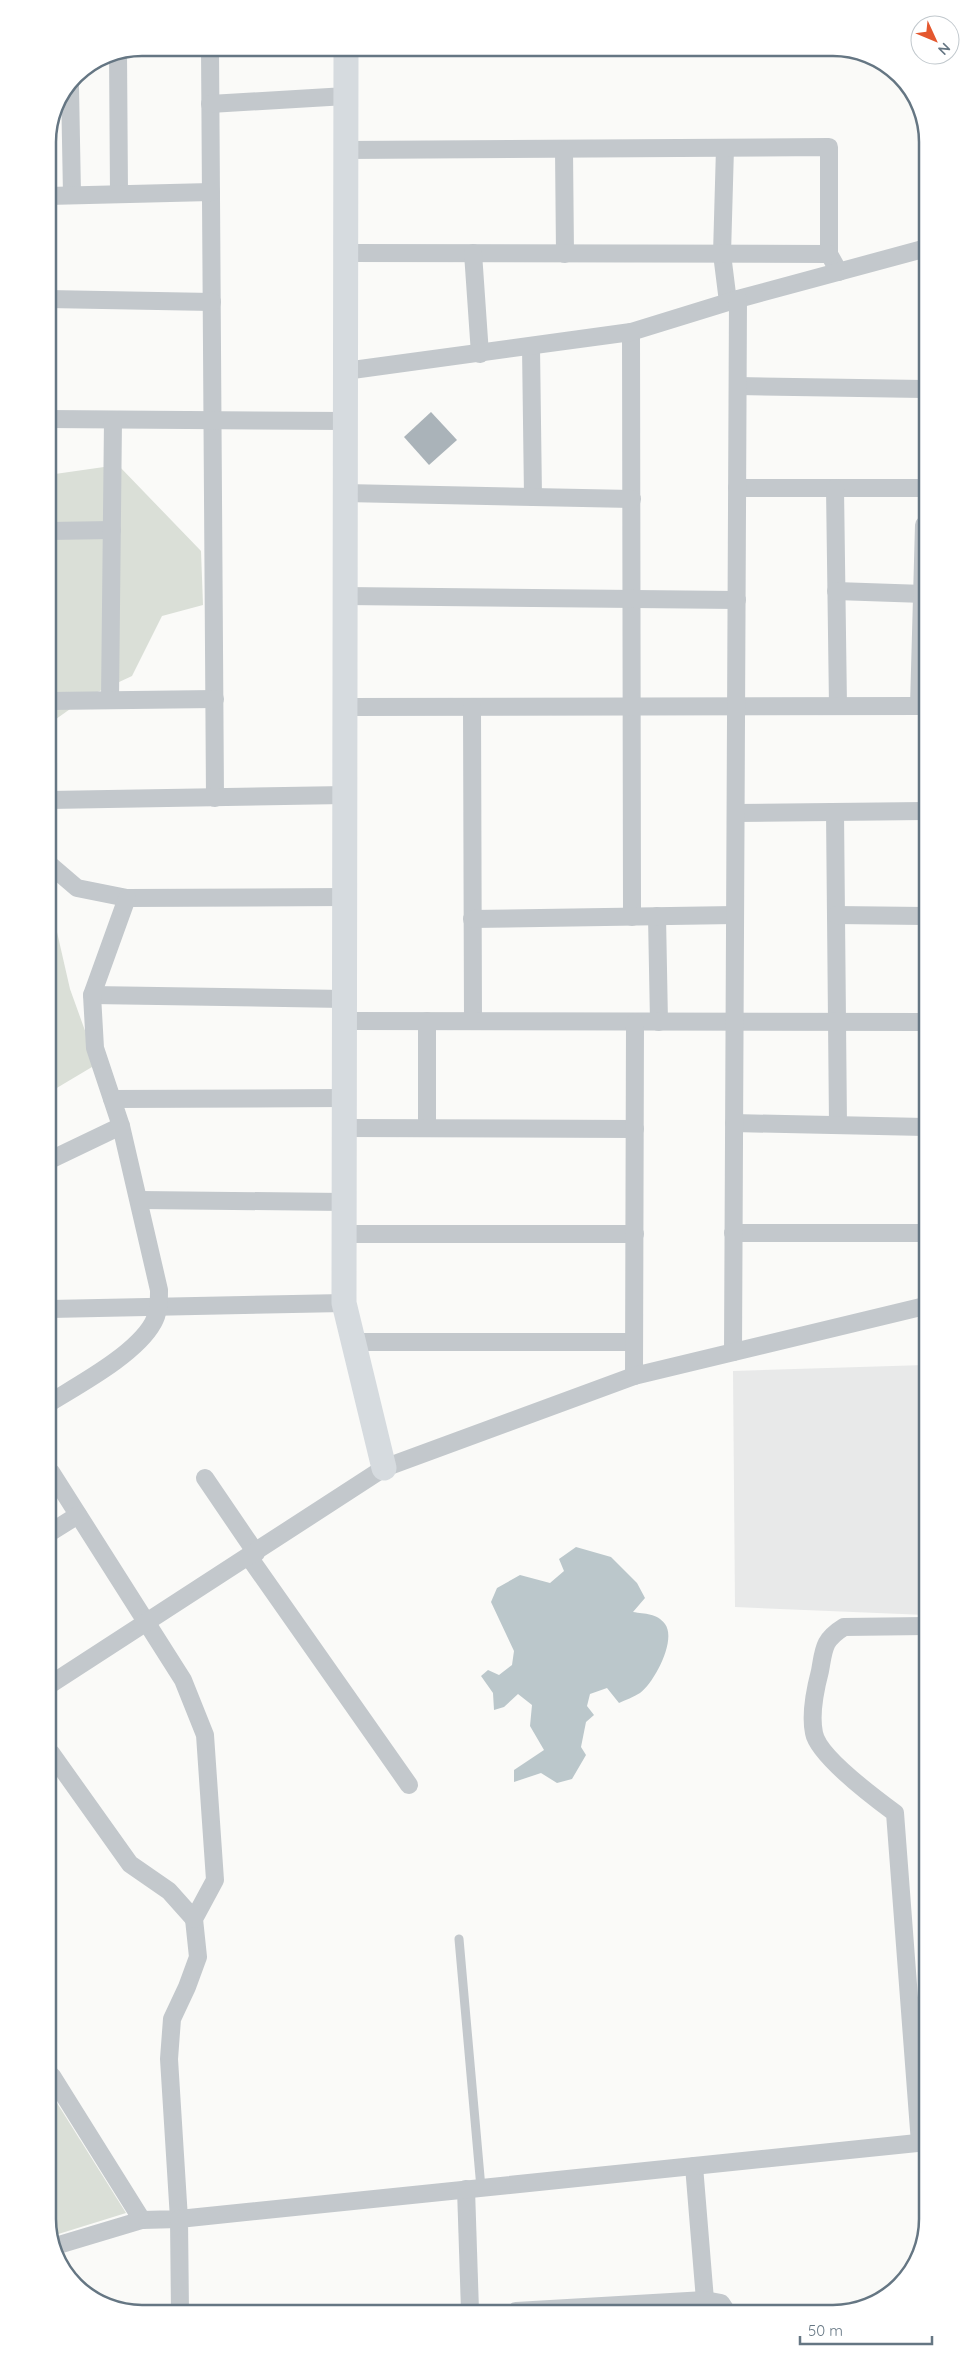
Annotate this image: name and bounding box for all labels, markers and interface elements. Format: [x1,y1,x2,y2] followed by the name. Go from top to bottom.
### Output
[910,15,960,65] north arrow
[934,39,954,59] text: N
[800,2314,932,2346] scale bar
[808,2321,843,2340] text: 50 m

